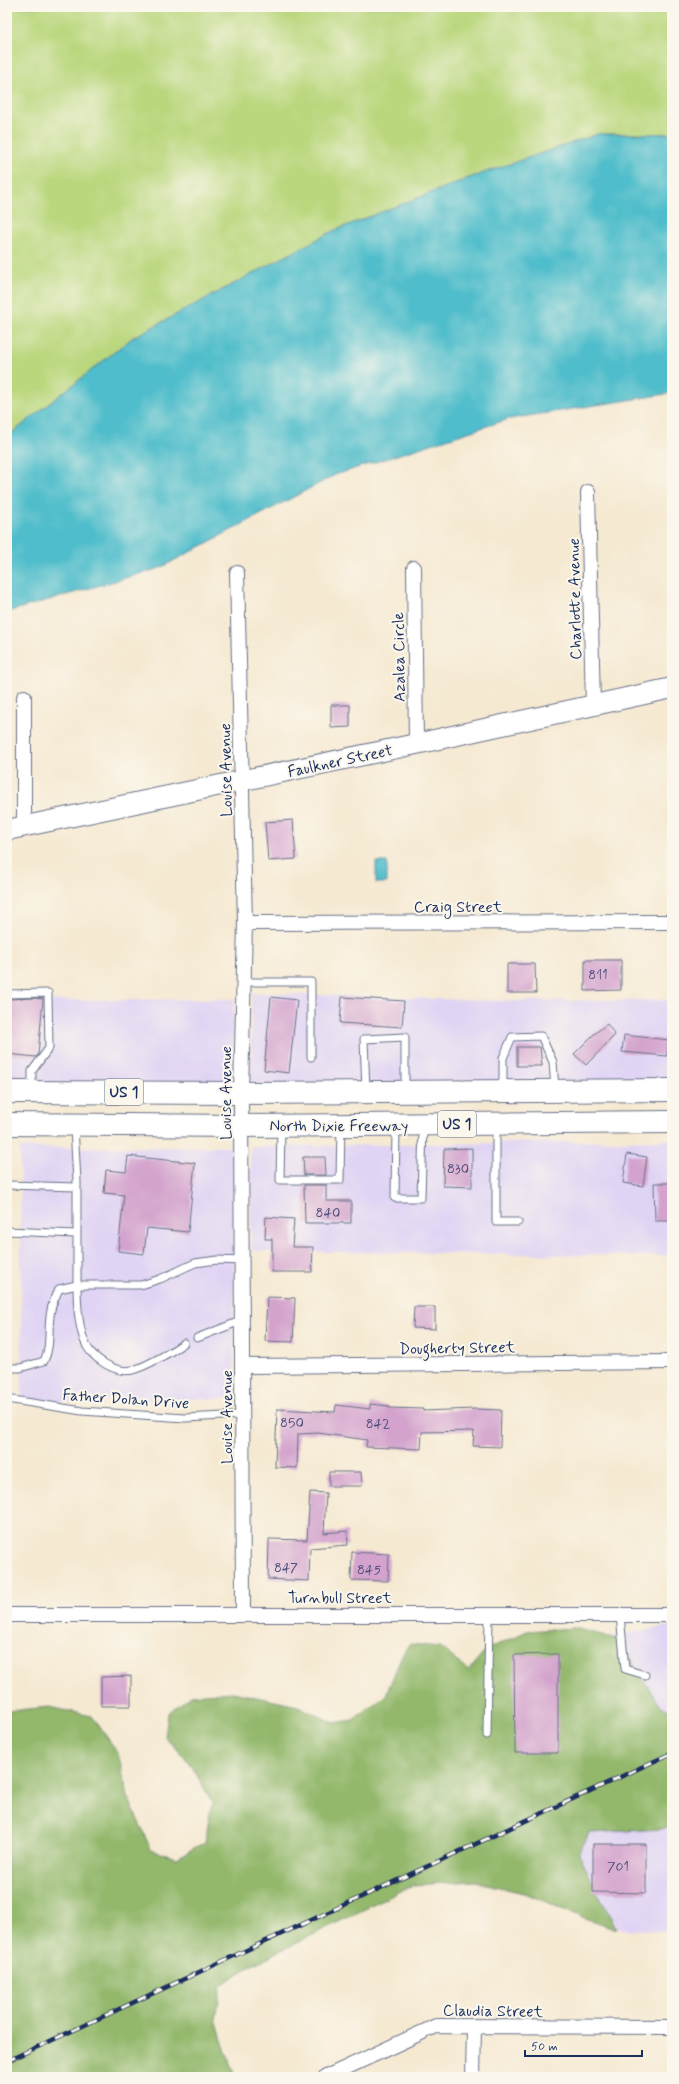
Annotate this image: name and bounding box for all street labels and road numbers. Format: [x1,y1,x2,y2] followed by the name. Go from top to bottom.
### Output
[564,538,587,660] street label: Charlotte Avenue
[388,611,411,702] street label: Azalea Circle
[215,723,238,817] street label: Louise Avenue
[286,740,395,783] street label: Faulkner Street
[414,897,503,919] street label: Craig Street
[216,1046,237,1140] street label: Louise Avenue
[105,1079,143,1105] road number: US 1
[438,1111,476,1137] road number: US 1
[270,1116,408,1137] street label: North Dixie Freeway
[399,1337,516,1361] street label: Dougherty Street
[217,1370,238,1464] street label: Louise Avenue
[62,1385,190,1414] street label: Father Dolan Drive
[288,1588,393,1609] street label: Turnbull Street
[443,2000,544,2023] street label: Claudia Street

